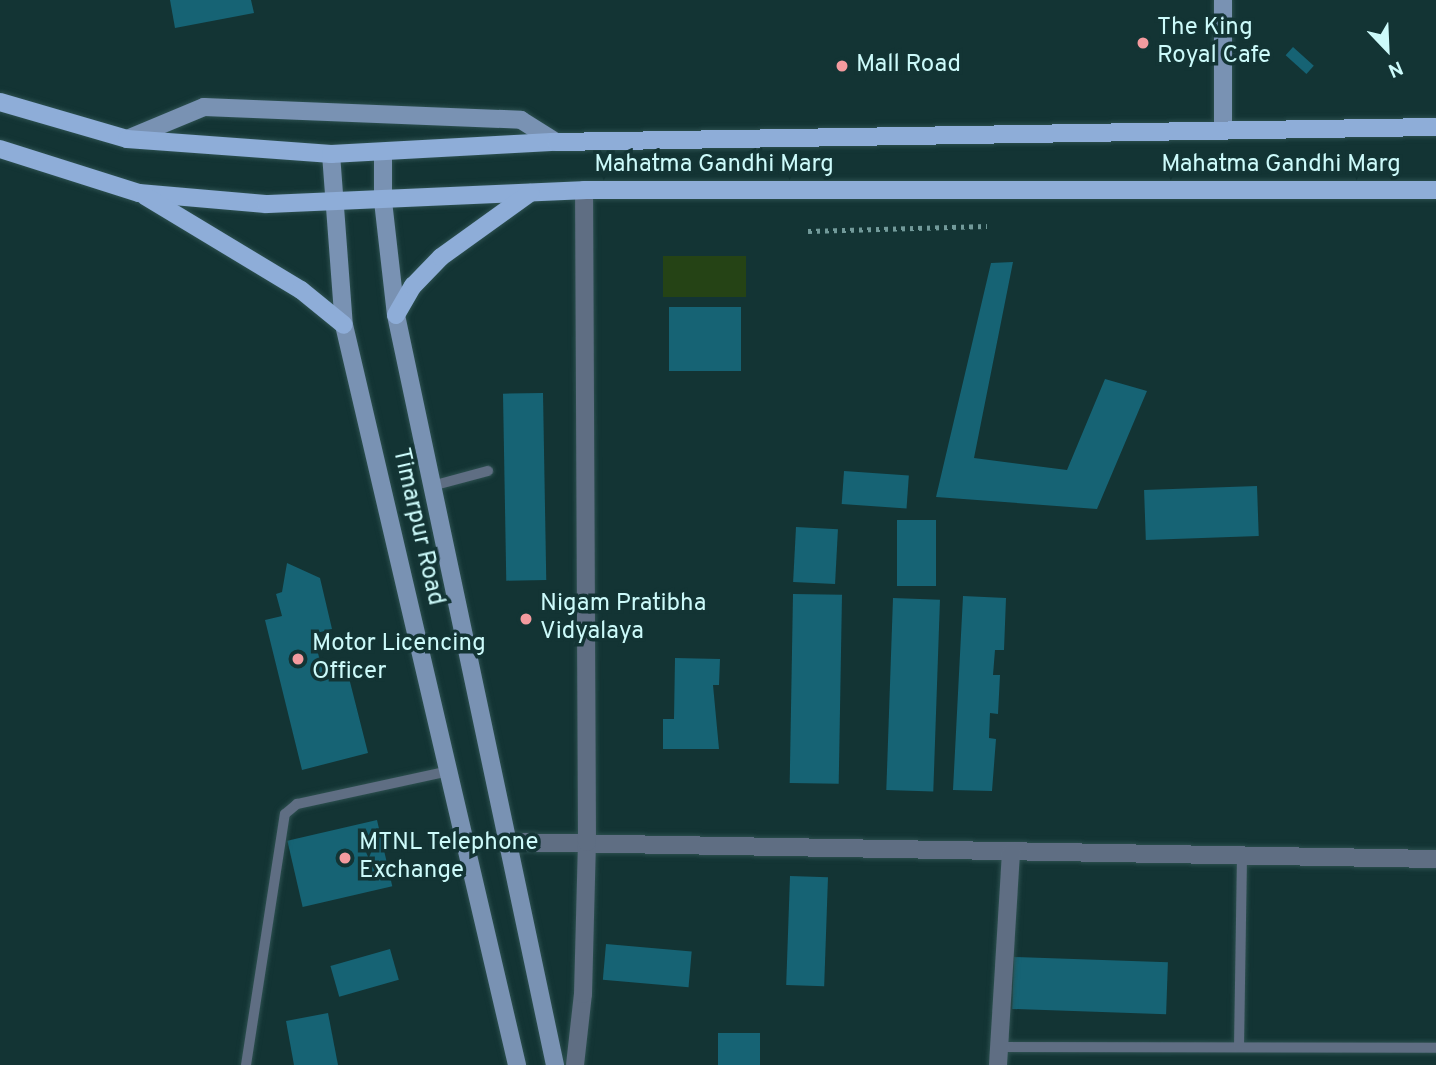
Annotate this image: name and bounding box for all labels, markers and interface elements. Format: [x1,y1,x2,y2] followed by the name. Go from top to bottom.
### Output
[1352,14,1422,84] north arrow
[1157,15,1271,71] place label: The King Royal Cafe
[1135,35,1151,51] marker: The King Royal Cafe
[856,52,961,80] place label: Mall Road
[1384,55,1406,82] text: N
[834,58,850,74] marker: Mall Road
[594,152,834,180] street label: Mahatma Gandhi Marg
[1161,152,1401,180] street label: Mahatma Gandhi Marg
[385,446,449,608] street label: Timarpur Road
[540,591,706,647] place label: Nigam Pratibha Vidyalaya
[518,611,534,627] marker: Nigam Pratibha Vidyalaya
[312,631,486,687] place label: Motor Licencing Officer
[290,651,306,667] marker: Motor Licencing Officer
[359,830,540,886] place label: MTNL Telephone Exchange
[337,850,353,866] marker: MTNL Telephone Exchange

